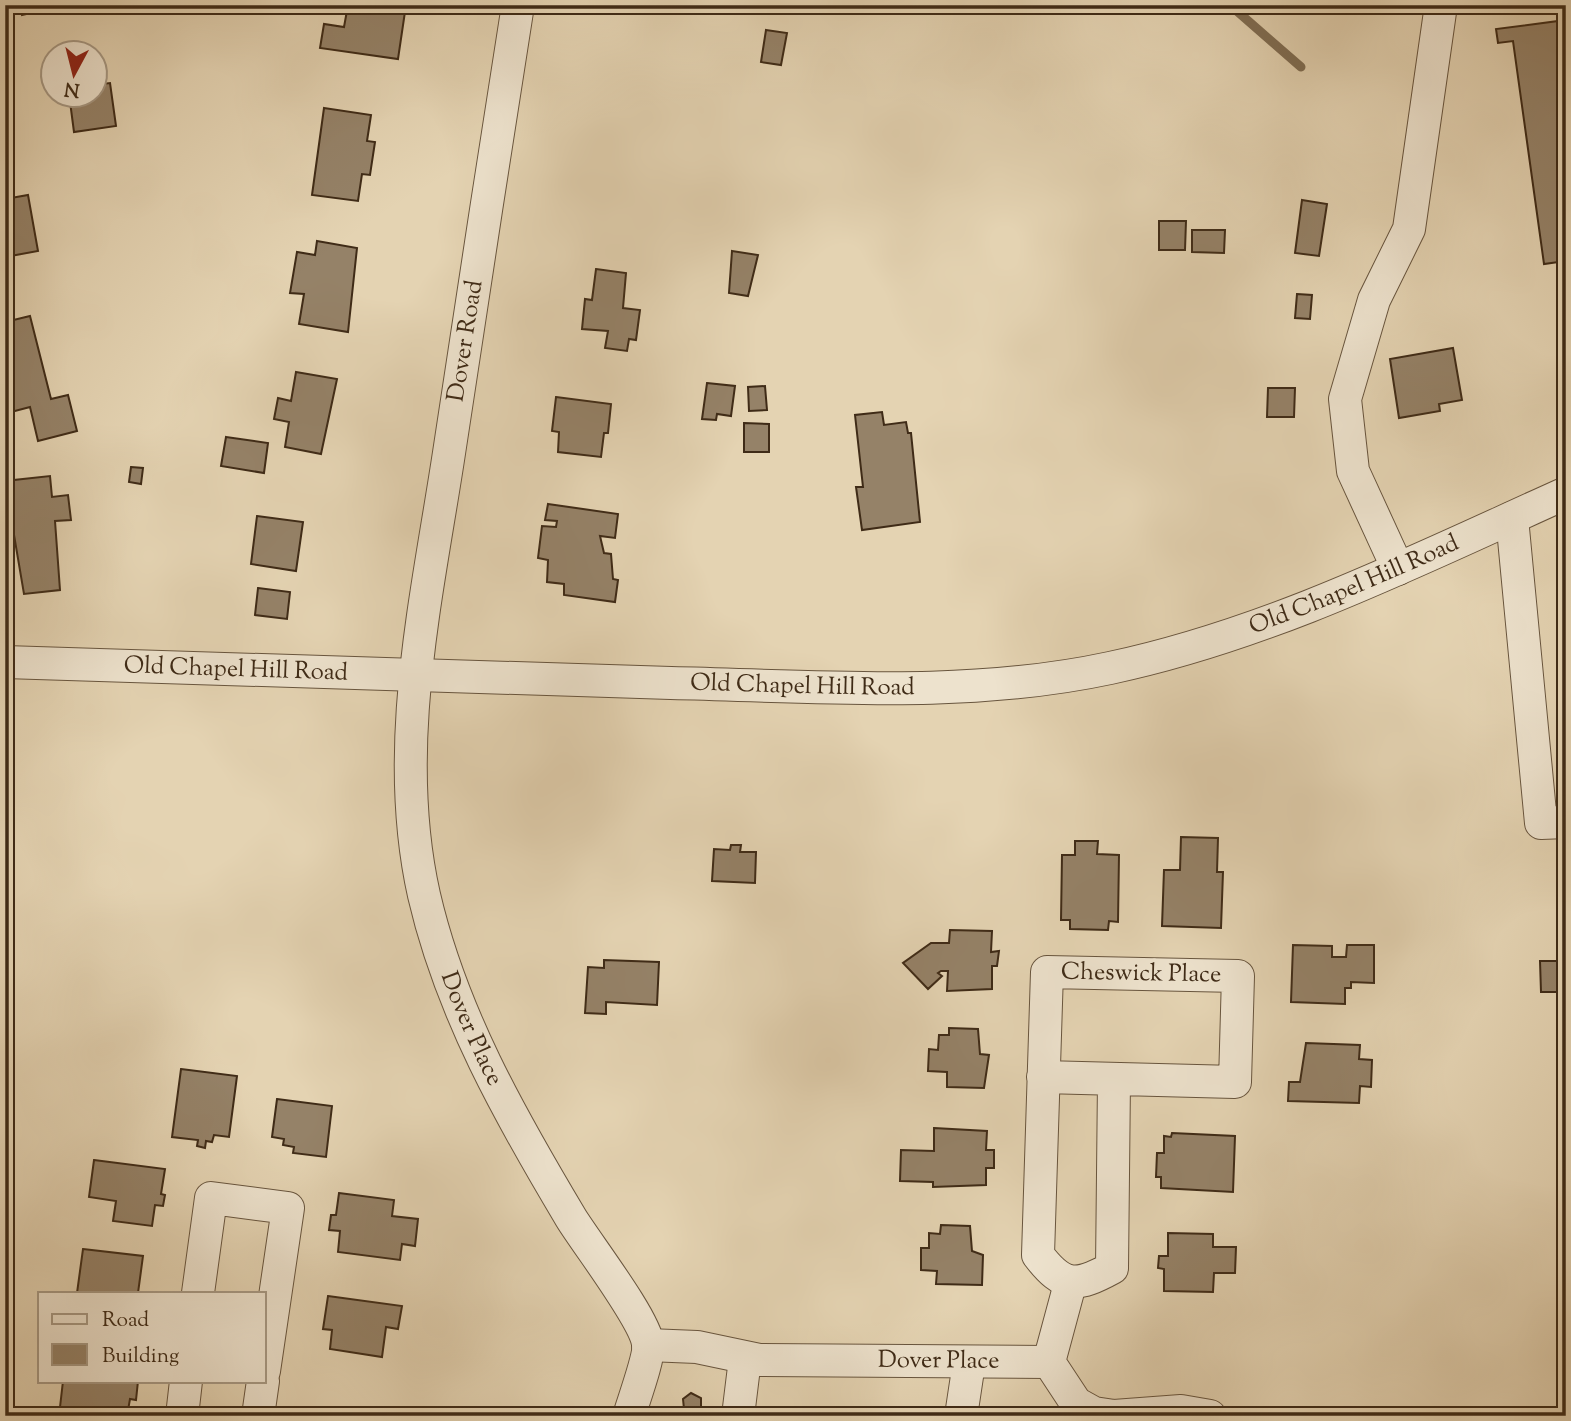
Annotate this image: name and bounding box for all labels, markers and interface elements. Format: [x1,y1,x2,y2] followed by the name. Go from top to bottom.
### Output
[38,38,108,108] north arrow
[63,74,81,103] text: N
[440,277,492,404] street label: Dover Road
[1245,527,1465,644] street label: Old Chapel Hill Road
[123,649,349,691] street label: Old Chapel Hill Road
[690,666,916,705] street label: Old Chapel Hill Road
[1061,956,1221,992] street label: Cheswick Place
[431,967,511,1092] street label: Dover Place
[38,1292,266,1382] legend
[102,1306,149,1336] text: Road
[102,1342,179,1372] text: Building
[878,1344,1000,1379] street label: Dover Place

